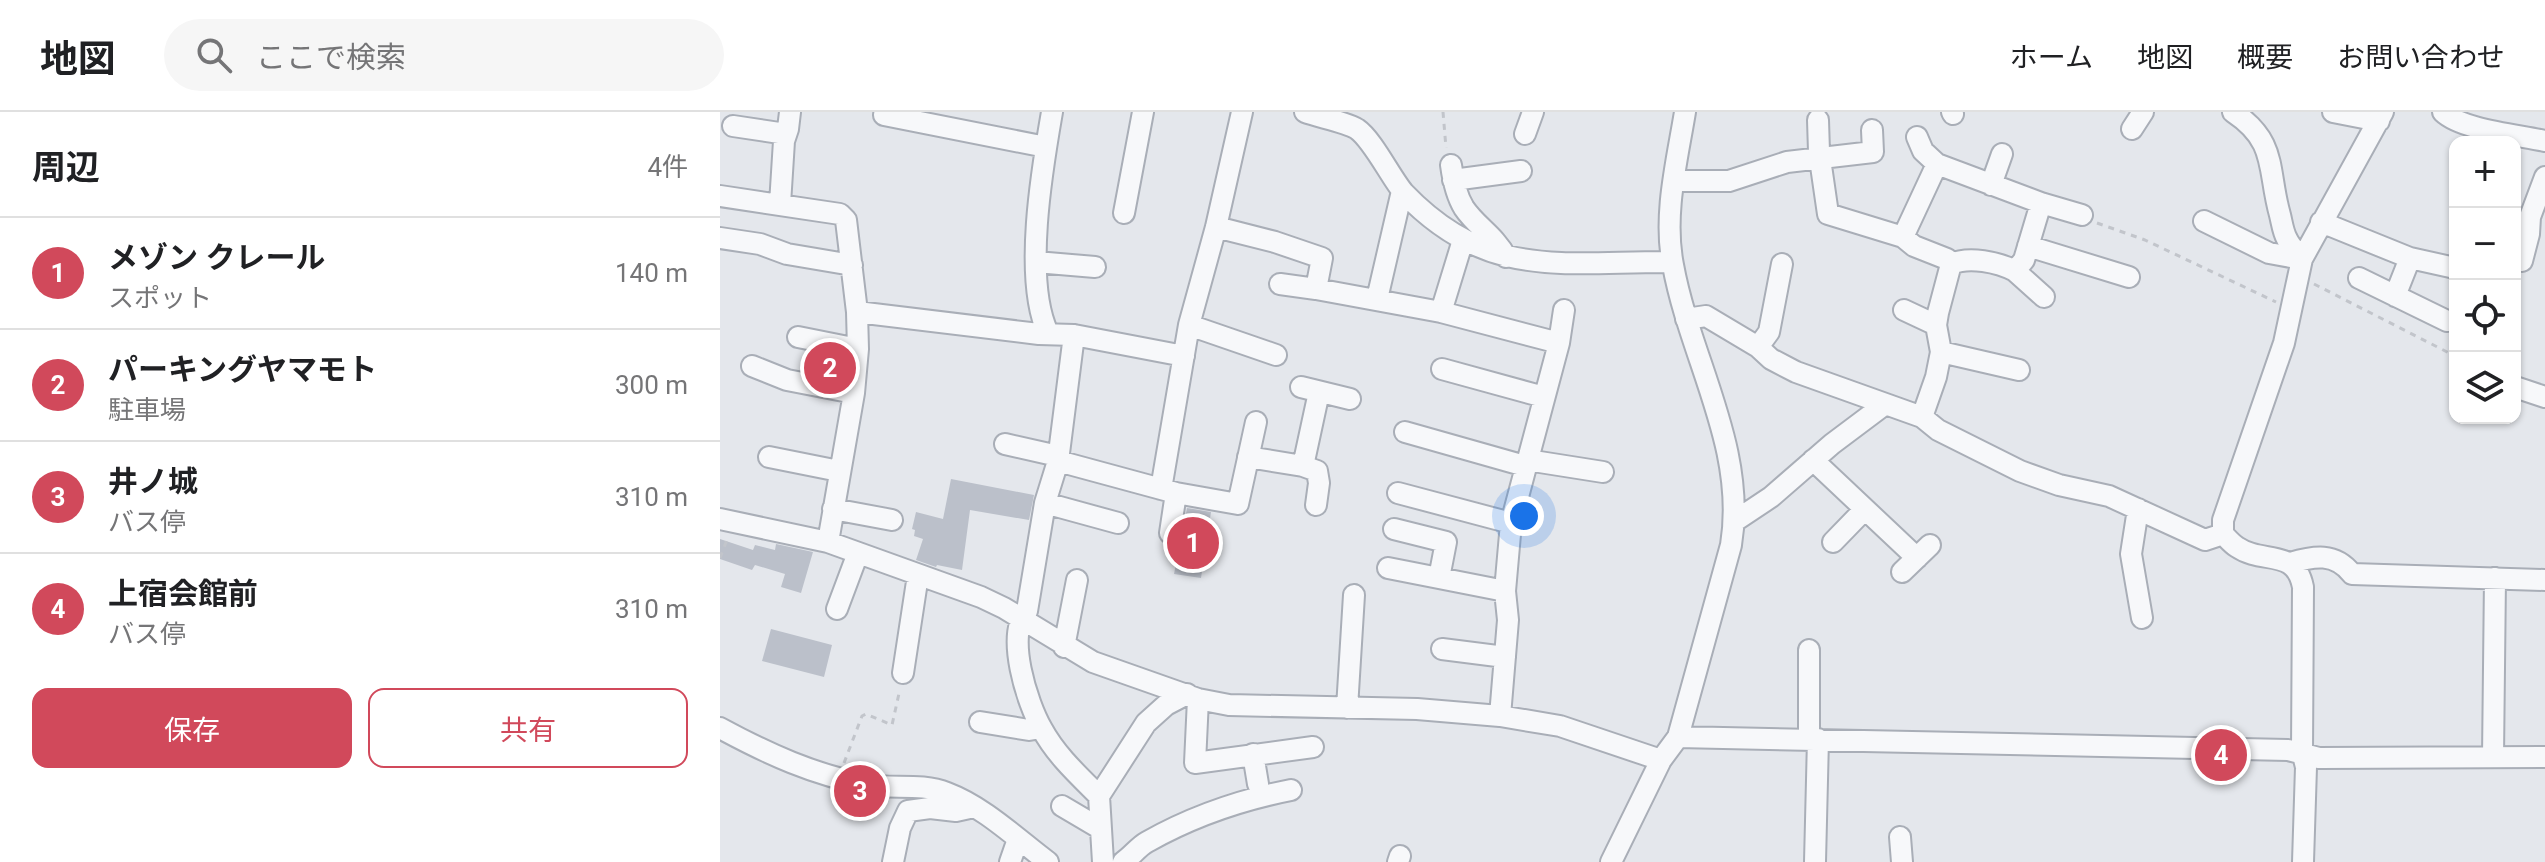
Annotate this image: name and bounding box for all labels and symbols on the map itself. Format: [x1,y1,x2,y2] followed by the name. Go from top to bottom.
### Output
[804,338,856,398] pin: 2
[1504,496,1544,536] your location
[1167,513,1219,573] pin: 1
[2195,725,2247,785] pin: 4
[834,761,886,821] pin: 3

